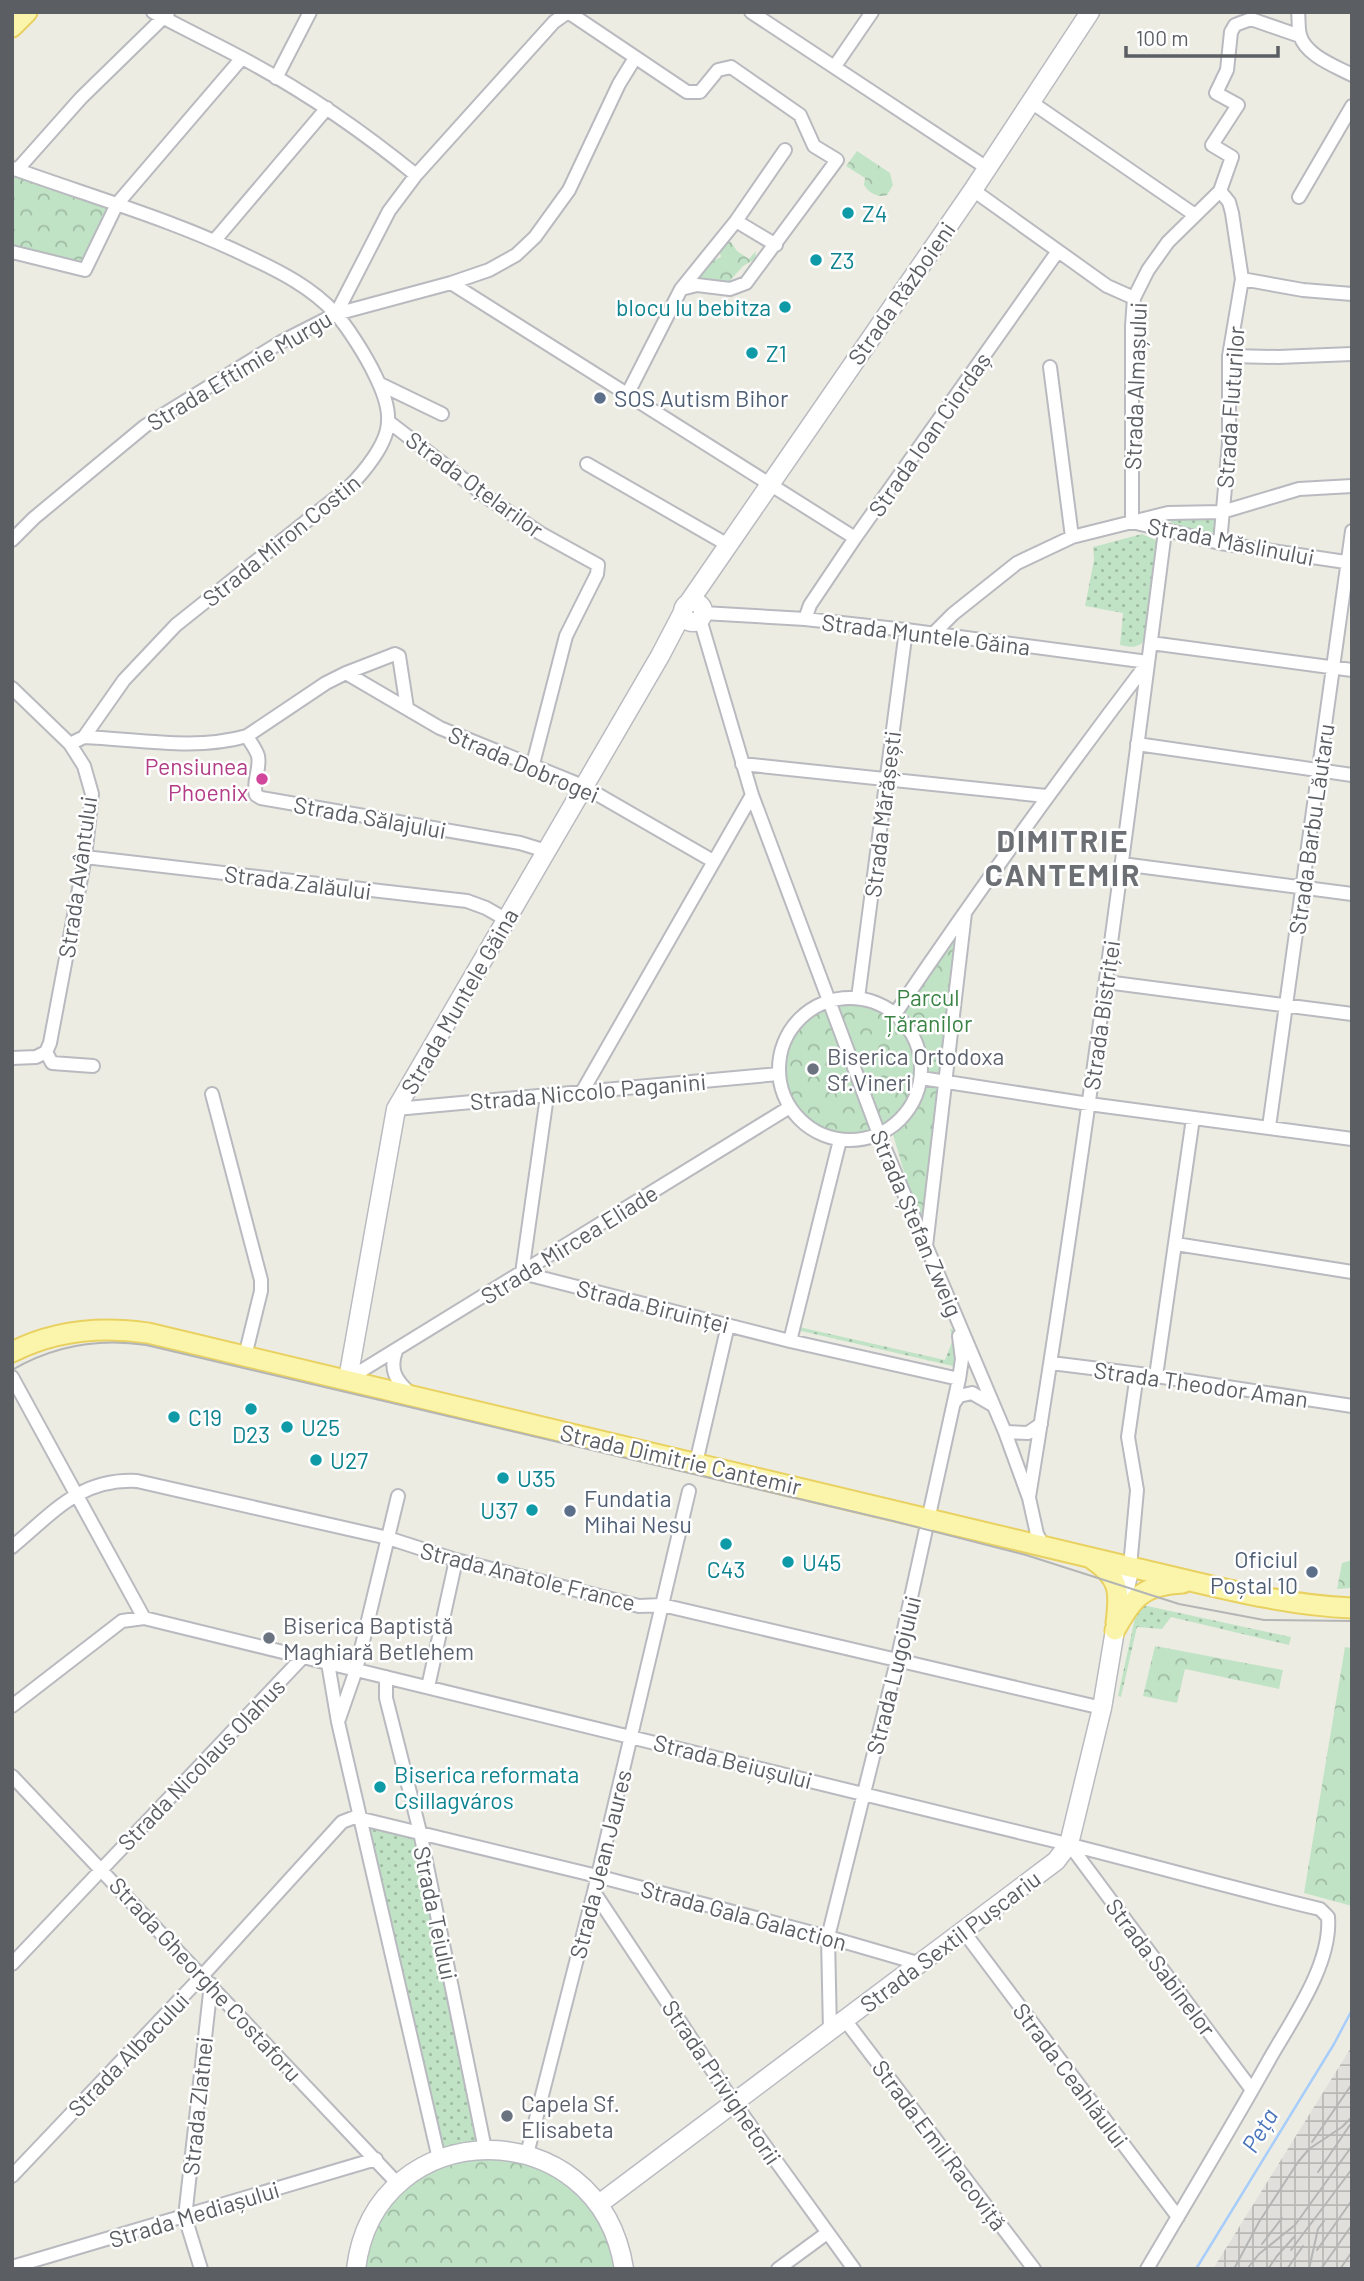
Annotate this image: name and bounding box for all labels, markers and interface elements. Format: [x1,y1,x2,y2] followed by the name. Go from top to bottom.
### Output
[1126,14,1278,58] scale bar
[1136,25,1189,50] text: 100 m
[862,199,887,227] place label: Z4
[840,205,856,221] marker: Z4
[841,216,961,370] street label: Strada Războieni
[830,246,854,274] place label: Z3
[808,252,824,268] marker: Z3
[616,293,771,321] place label: blocu lu bebitza
[777,299,793,315] marker: blocu lu bebitza
[1118,302,1152,470] street label: Strada Almașului
[142,304,336,436] street label: Strada Eftimie Murgu
[1210,324,1250,489] street label: Strada Fluturilor
[766,339,787,367] place label: Z1
[744,345,760,361] marker: Z1
[862,346,996,522] street label: Strada Ioan Ciordaș
[614,384,789,412] place label: SOS Autism Bihor
[592,390,608,406] marker: SOS Autism Bihor
[401,425,550,544] street label: Strada Oțelarilor
[196,468,366,612] street label: Strada Miron Costin
[1145,511,1317,571] street label: Strada Măslinului
[820,607,1032,661] street label: Strada Muntele Găina
[444,720,604,808] street label: Strada Dobrogei
[1282,722,1340,936] street label: Strada Barbu Lăutaru
[858,729,906,899] street label: Strada Mărășești
[145,752,248,806] place label: Pensiunea Phoenix
[254,771,270,787] marker: Pensiunea Phoenix
[292,790,448,844] street label: Strada Sălajului
[52,794,102,960] street label: Strada Avântului
[985,822,1141,892] district label: DIMITRIE CANTEMIR
[223,859,373,905] street label: Strada Zalăului
[394,903,524,1099] street label: Strada Muntele Găina
[1077,938,1125,1092] street label: Strada Bistriței
[883,983,973,1037] park label: Parcul Țăranilor
[827,1042,1004,1096] place label: Biserica Ortodoxa Sf.Vineri
[805,1061,821,1077] marker: Biserica Ortodoxa Sf.Vineri
[469,1067,707,1115] street label: Strada Niccolo Paganini
[865,1125,969,1321] street label: Strada Ștefan Zweig
[475,1178,663,1310] street label: Strada Mircea Eliade
[574,1274,732,1338] street label: Strada Biruinței
[1092,1355,1310,1413] street label: Strada Theodor Aman
[243,1401,259,1417] marker: D23
[188,1403,222,1431] place label: C19
[166,1409,182,1425] marker: C19
[301,1413,340,1441] place label: U25
[558,1418,805,1501] street label: Strada Dimitrie Cantemir
[279,1419,295,1435] marker: U25
[232,1420,270,1448] place label: D23
[330,1446,368,1474] place label: U27
[308,1452,324,1468] marker: U27
[517,1464,556,1492] place label: U35
[495,1470,511,1486] marker: U35
[584,1484,692,1538] place label: Fundatia Mihai Nesu
[480,1496,518,1524] place label: U37
[524,1502,540,1518] marker: U37
[562,1503,578,1519] marker: Fundatia Mihai Nesu
[418,1536,638,1616] street label: Strada Anatole France
[718,1536,734,1552] marker: C43
[1210,1545,1298,1599] place label: Oficiul Poștal 10
[802,1548,841,1576] place label: U45
[780,1554,796,1570] marker: U45
[707,1555,745,1583] place label: C43
[1304,1564,1320,1580] marker: Oficiul Poștal 10
[860,1593,926,1757] street label: Strada Lugojului
[283,1611,474,1665] place label: Biserica Baptistă Maghiară Betlehem
[261,1630,277,1646] marker: Biserica Baptistă Maghiară Betlehem
[111,1672,291,1856] street label: Strada Nicolaus Olahus
[651,1728,815,1794] street label: Strada Beiușului
[394,1760,579,1814] place label: Biserica reformata Csillagváros
[563,1767,637,1961] street label: Strada Jean Jaures
[372,1779,388,1795] marker: Biserica reformata Csillagváros
[408,1843,464,1983] street label: Strada Teiului
[854,1864,1046,2018] street label: Strada Sextil Pușcariu
[104,1871,308,2087] street label: Strada Gheorghe Costaforu
[638,1874,850,1956] street label: Strada Gala Galaction
[1100,1893,1222,2042] street label: Strada Sabinelor
[62,1986,194,2122] street label: Strada Albacului
[657,1994,787,2170] street label: Strada Privighetorii
[1008,1997,1134,2153] street label: Strada Ceahlăului
[176,2035,218,2177] street label: Strada Zlatnei
[867,2054,1013,2236] street label: Strada Emil Racoviță
[521,2089,620,2143] place label: Capela Sf. Elisabeta
[1235,2103,1283,2157] water label: Peța
[499,2108,515,2124] marker: Capela Sf. Elisabeta
[105,2175,283,2253] street label: Strada Mediașului

